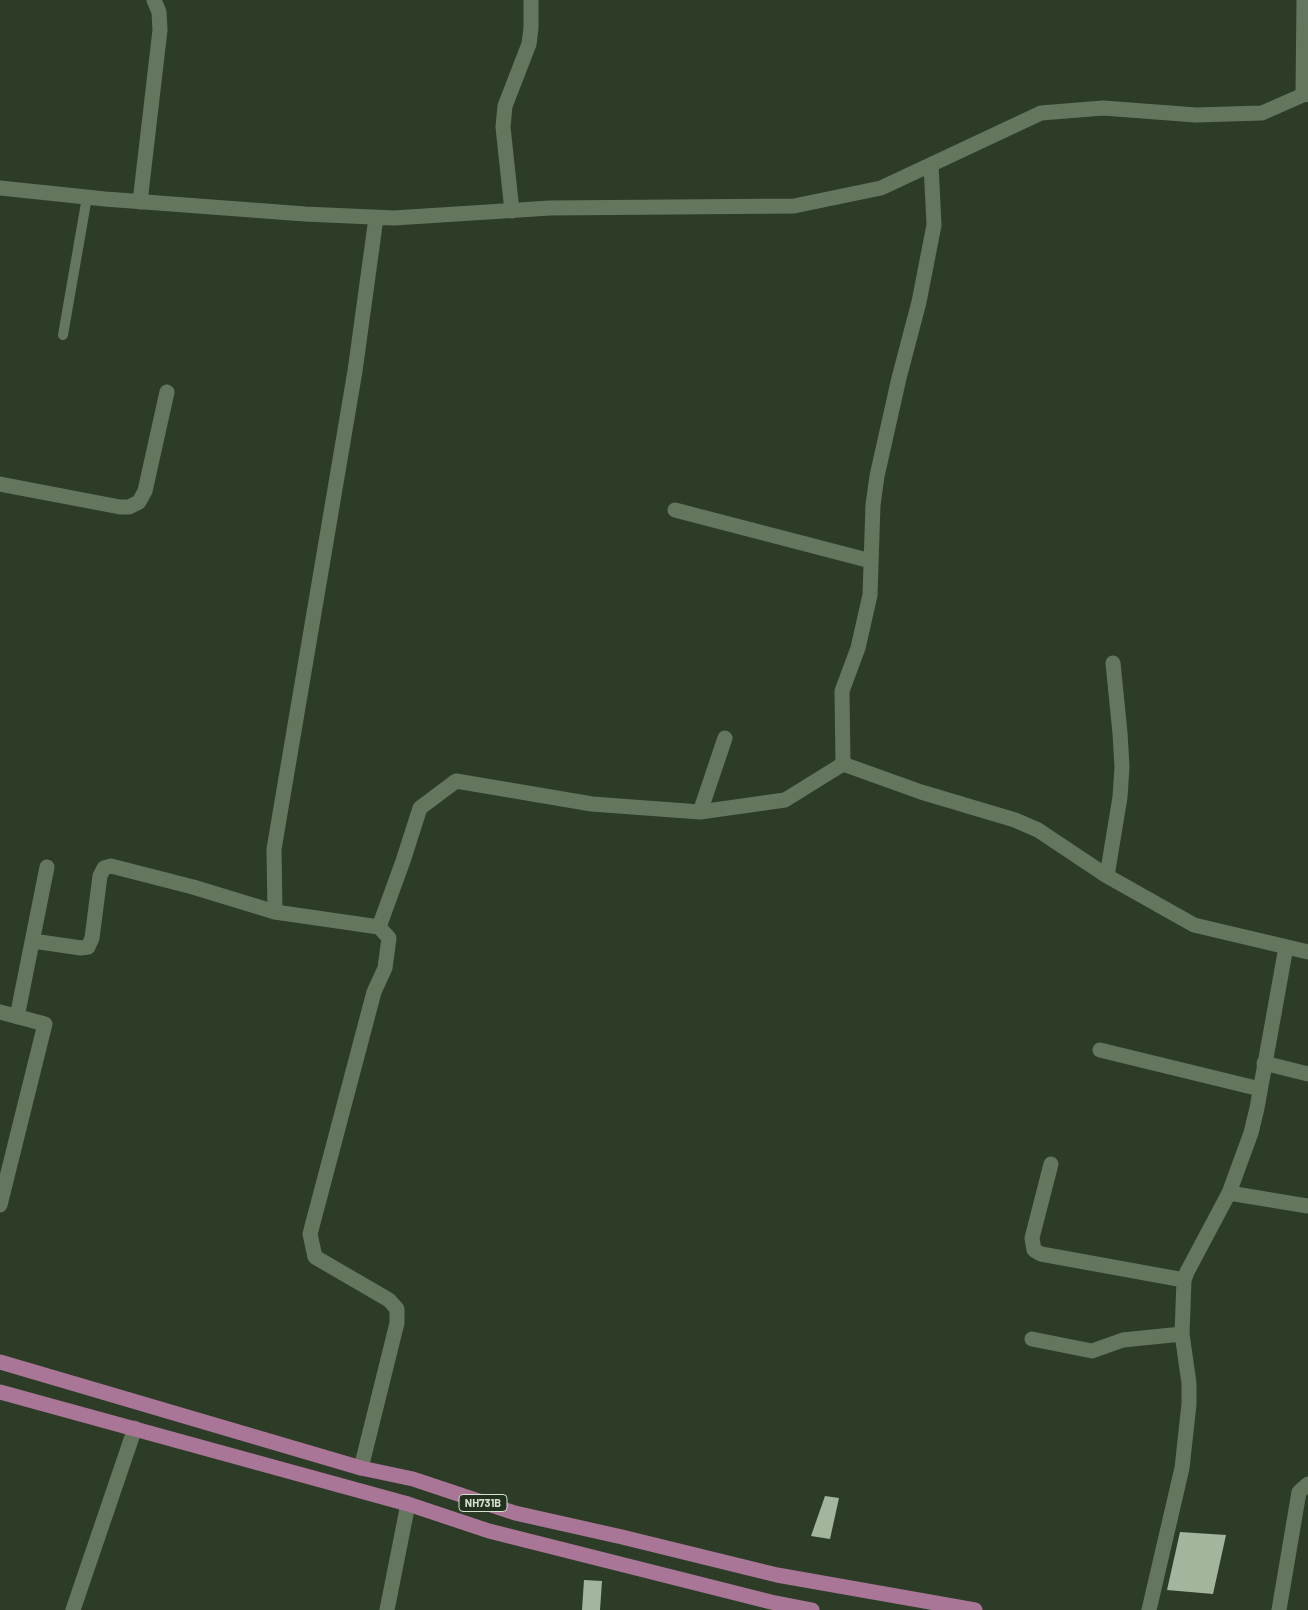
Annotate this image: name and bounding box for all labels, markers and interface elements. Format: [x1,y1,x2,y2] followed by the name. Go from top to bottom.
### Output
[459,1495,507,1512] road number: NH731B

